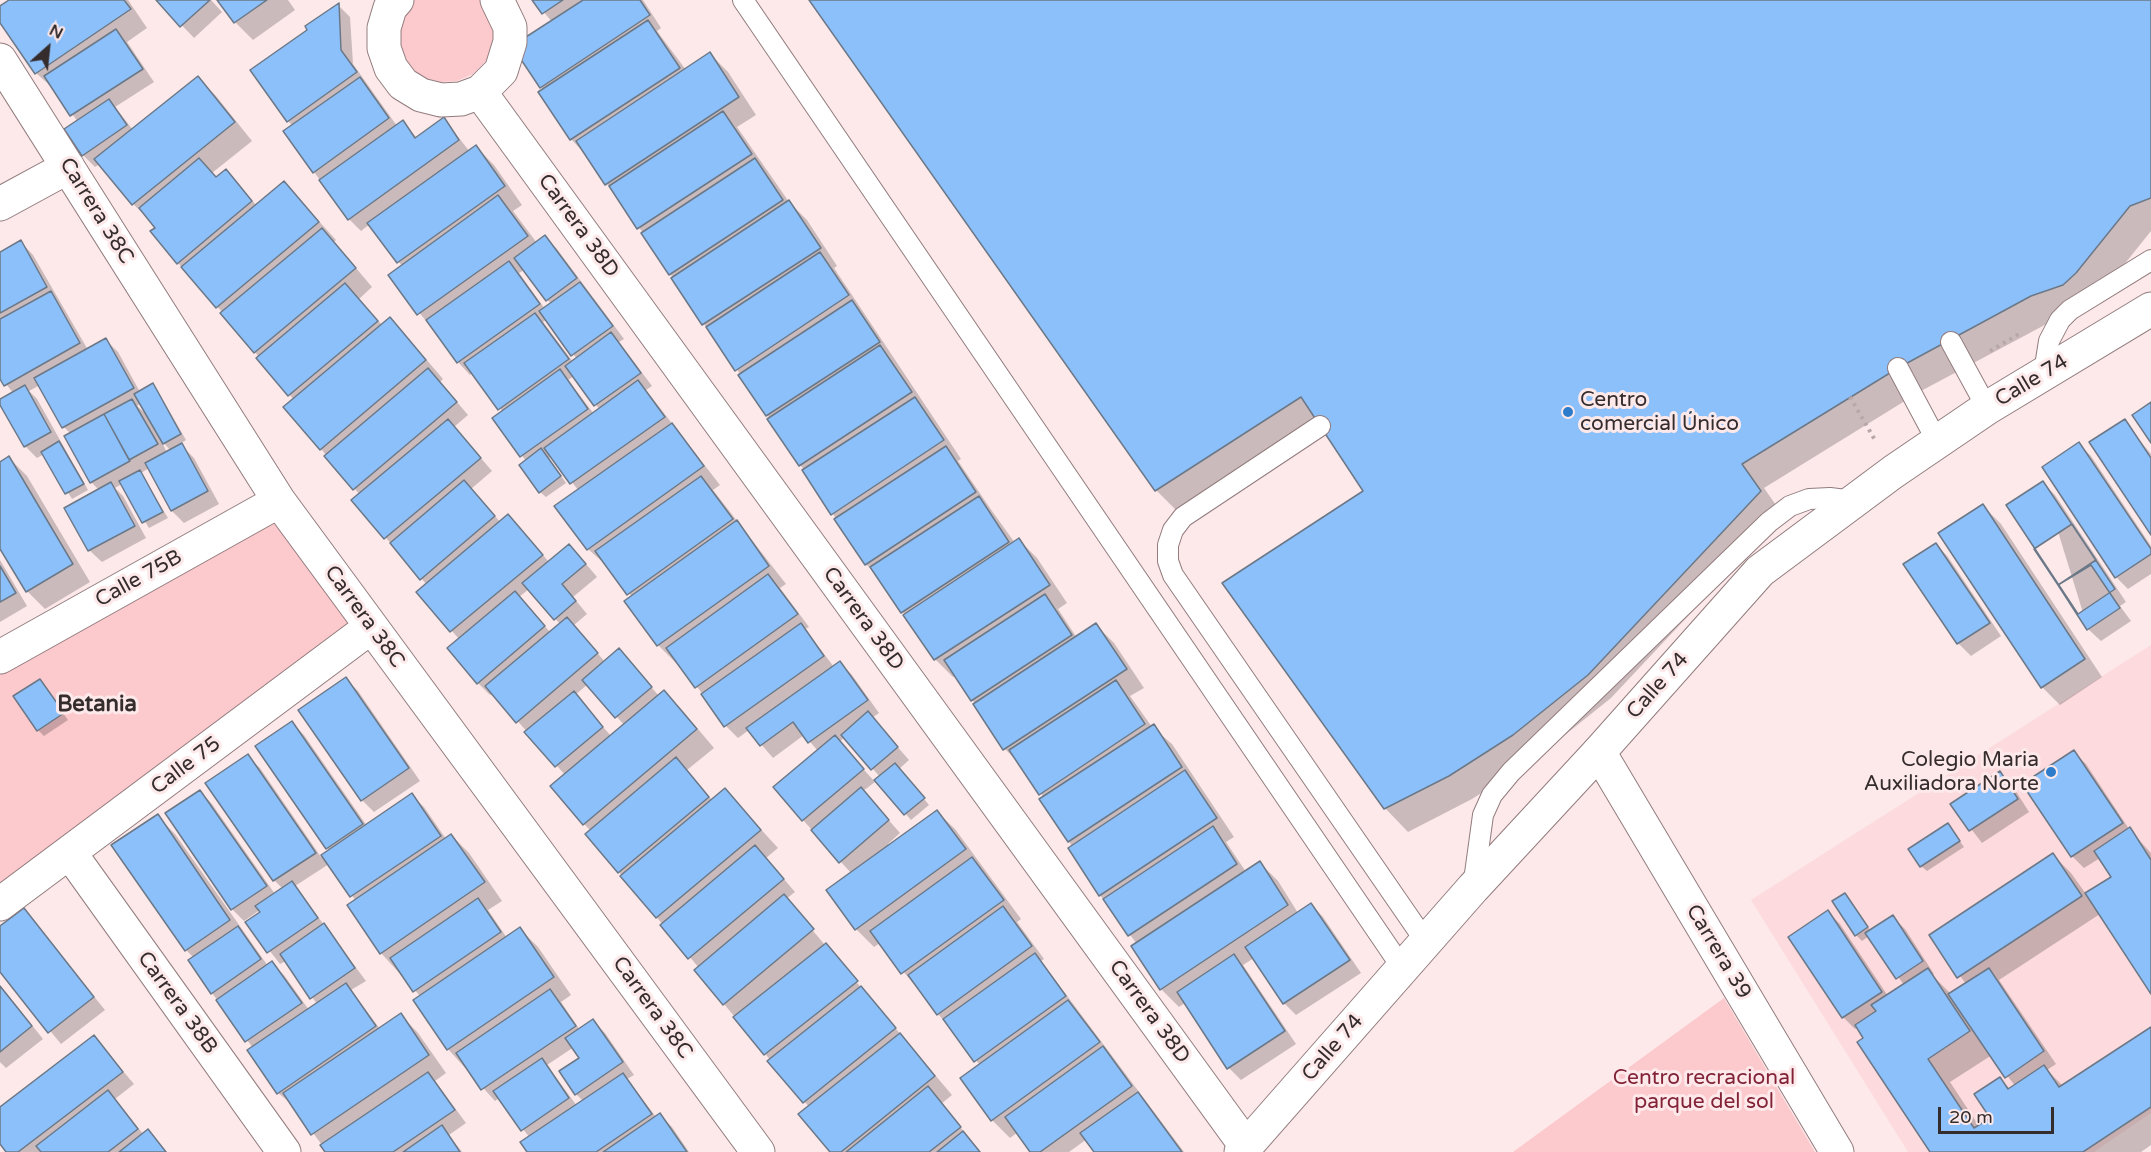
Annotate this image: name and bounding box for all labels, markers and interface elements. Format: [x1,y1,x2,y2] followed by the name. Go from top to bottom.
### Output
[18,18,78,78] north arrow
[46,20,66,44] text: N
[53,153,139,269] street label: Carrera 38C
[532,169,624,283] street label: Carrera 38D
[1991,349,2073,413] street label: Calle 74
[1580,387,1739,437] place label: Centro comercial Único
[1561,405,1575,419] marker: Centro comercial Único
[91,545,187,613] street label: Calle 75B
[318,561,410,673] street label: Carrera 38C
[817,562,909,676] street label: Carrera 38D
[1622,648,1694,724] street label: Calle 74
[57,692,137,718] district label: Betania
[146,732,226,800] street label: Calle 75
[1864,747,2039,797] place label: Colegio Maria Auxiliadora Norte
[2044,765,2058,779] marker: Colegio Maria Auxiliadora Norte
[1680,900,1756,1004] street label: Carrera 39
[131,947,223,1059] street label: Carrera 38B
[606,952,698,1064] street label: Carrera 38C
[1103,955,1195,1069] street label: Carrera 38D
[1297,1009,1369,1087] street label: Calle 74
[1613,1065,1795,1115] park label: Centro recracional parque del sol
[1941,1095,2056,1133] scale bar
[1949,1106,1993,1128] text: 20 m

